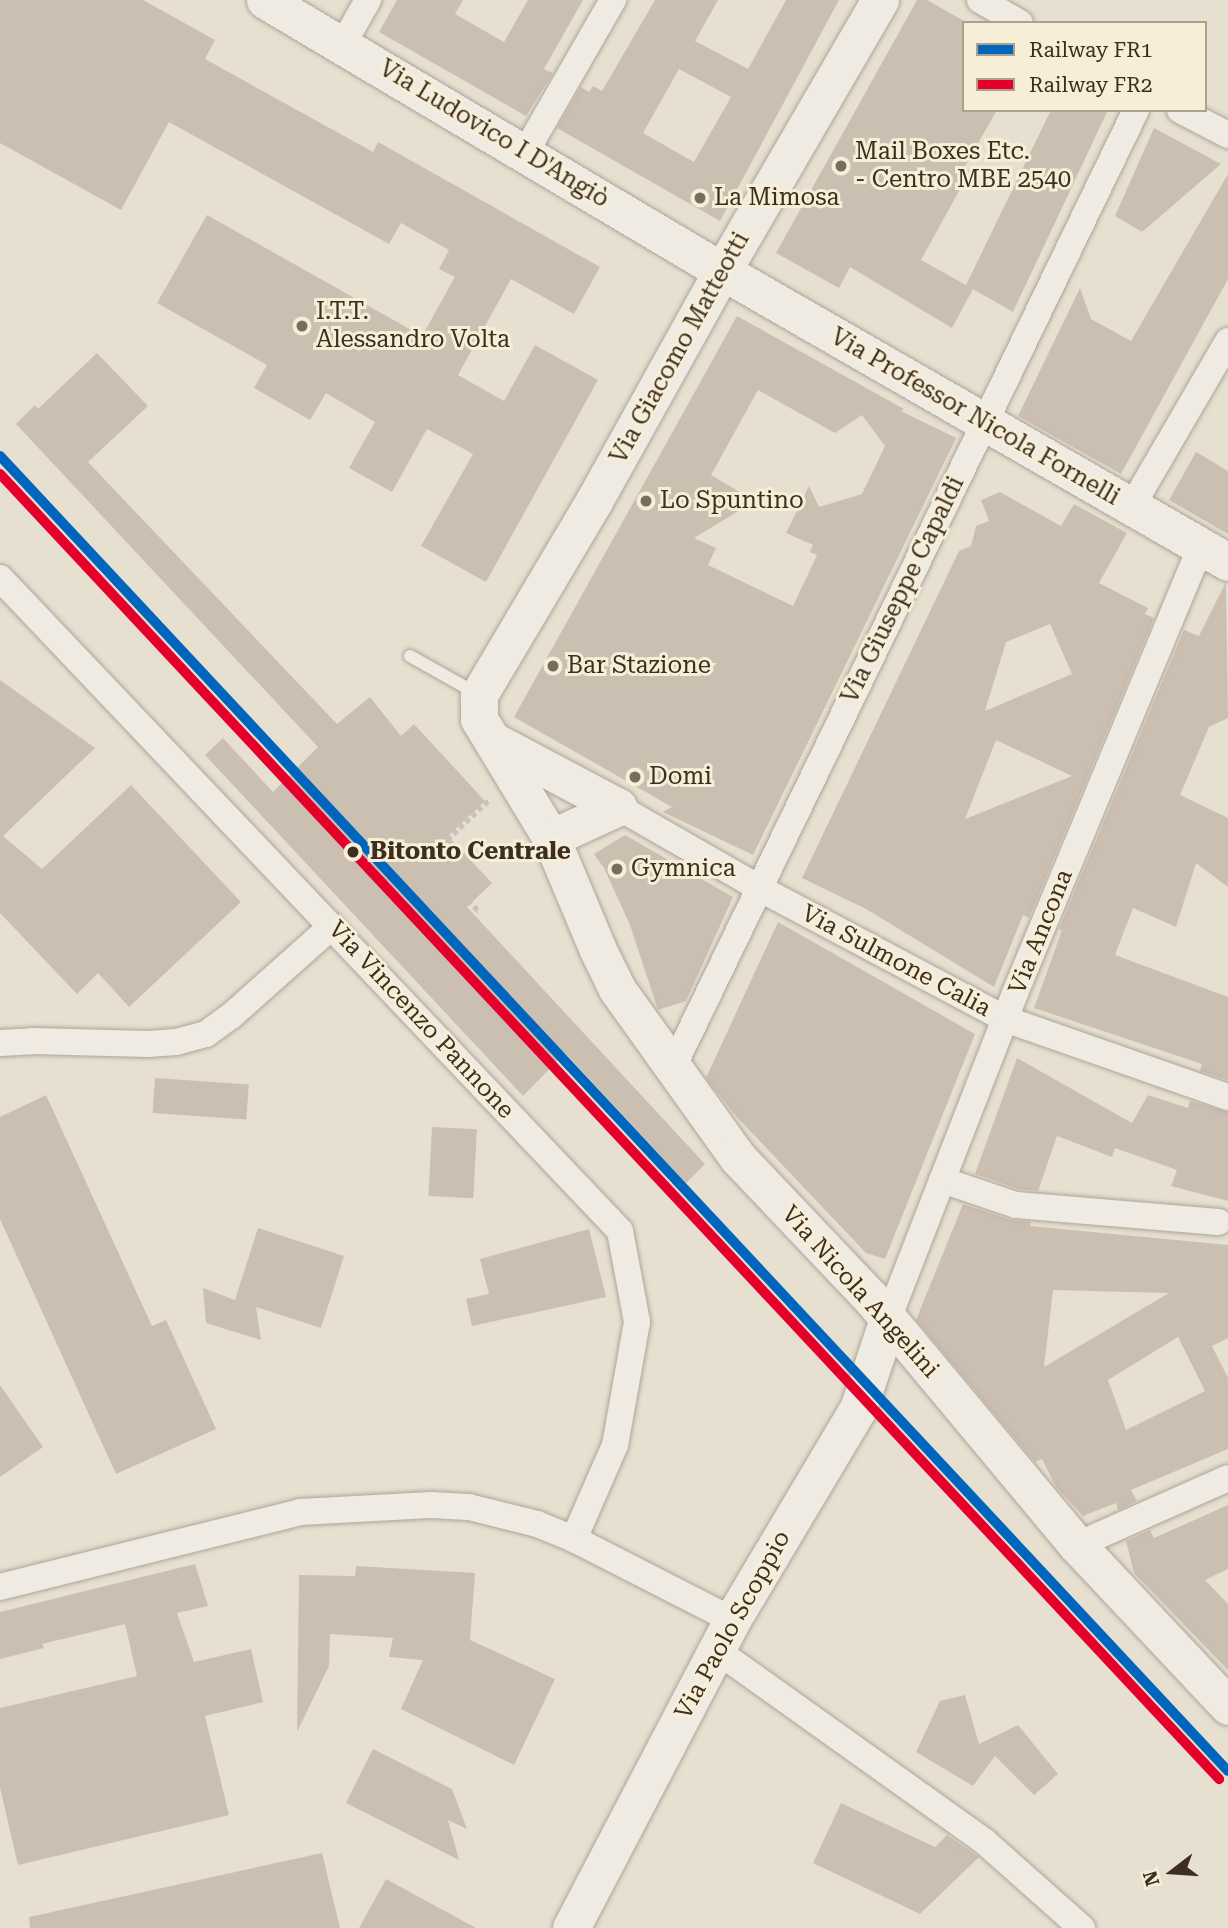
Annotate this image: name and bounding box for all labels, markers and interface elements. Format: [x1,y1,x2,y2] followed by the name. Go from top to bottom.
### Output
[962,21,1207,112] legend
[1029,38,1153,62] text: Railway FR1
[374,54,614,214] street label: Via Ludovico I D'Angiò
[1029,73,1153,97] text: Railway FR2
[855,138,1071,194] place label: Mail Boxes Etc. - Centro MBE 2540
[833,158,849,174] marker: Mail Boxes Etc. - Centro MBE 2540
[714,184,840,212] place label: La Mimosa
[692,190,708,206] marker: La Mimosa
[604,227,756,469] street label: Via Giacomo Matteotti
[316,298,510,354] place label: I.T.T. Alessandro Volta
[294,318,310,334] marker: I.T.T. Alessandro Volta
[825,322,1125,512] street label: Via Professor Nicola Fornelli
[835,472,971,708] street label: Via Giuseppe Capaldi
[660,487,804,515] place label: Lo Spuntino
[638,493,654,509] marker: Lo Spuntino
[567,652,711,680] place label: Bar Stazione
[545,658,561,674] marker: Bar Stazione
[649,763,712,791] place label: Domi
[627,769,643,785] marker: Domi
[370,838,571,866] place label: Bitonto Centrale
[342,841,364,863] marker: Bitonto Centrale
[631,855,736,883] place label: Gymnica
[609,861,625,877] marker: Gymnica
[1003,865,1079,999] street label: Via Ancona
[796,899,996,1023] street label: Via Sulmone Calia
[322,915,520,1125] street label: Via Vincenzo Pannone
[775,1200,945,1384] street label: Via Nicola Angelini
[669,1526,797,1724] street label: Via Paolo Scoppio
[1137,1837,1207,1907] north arrow
[1138,1868,1165,1889] text: N

